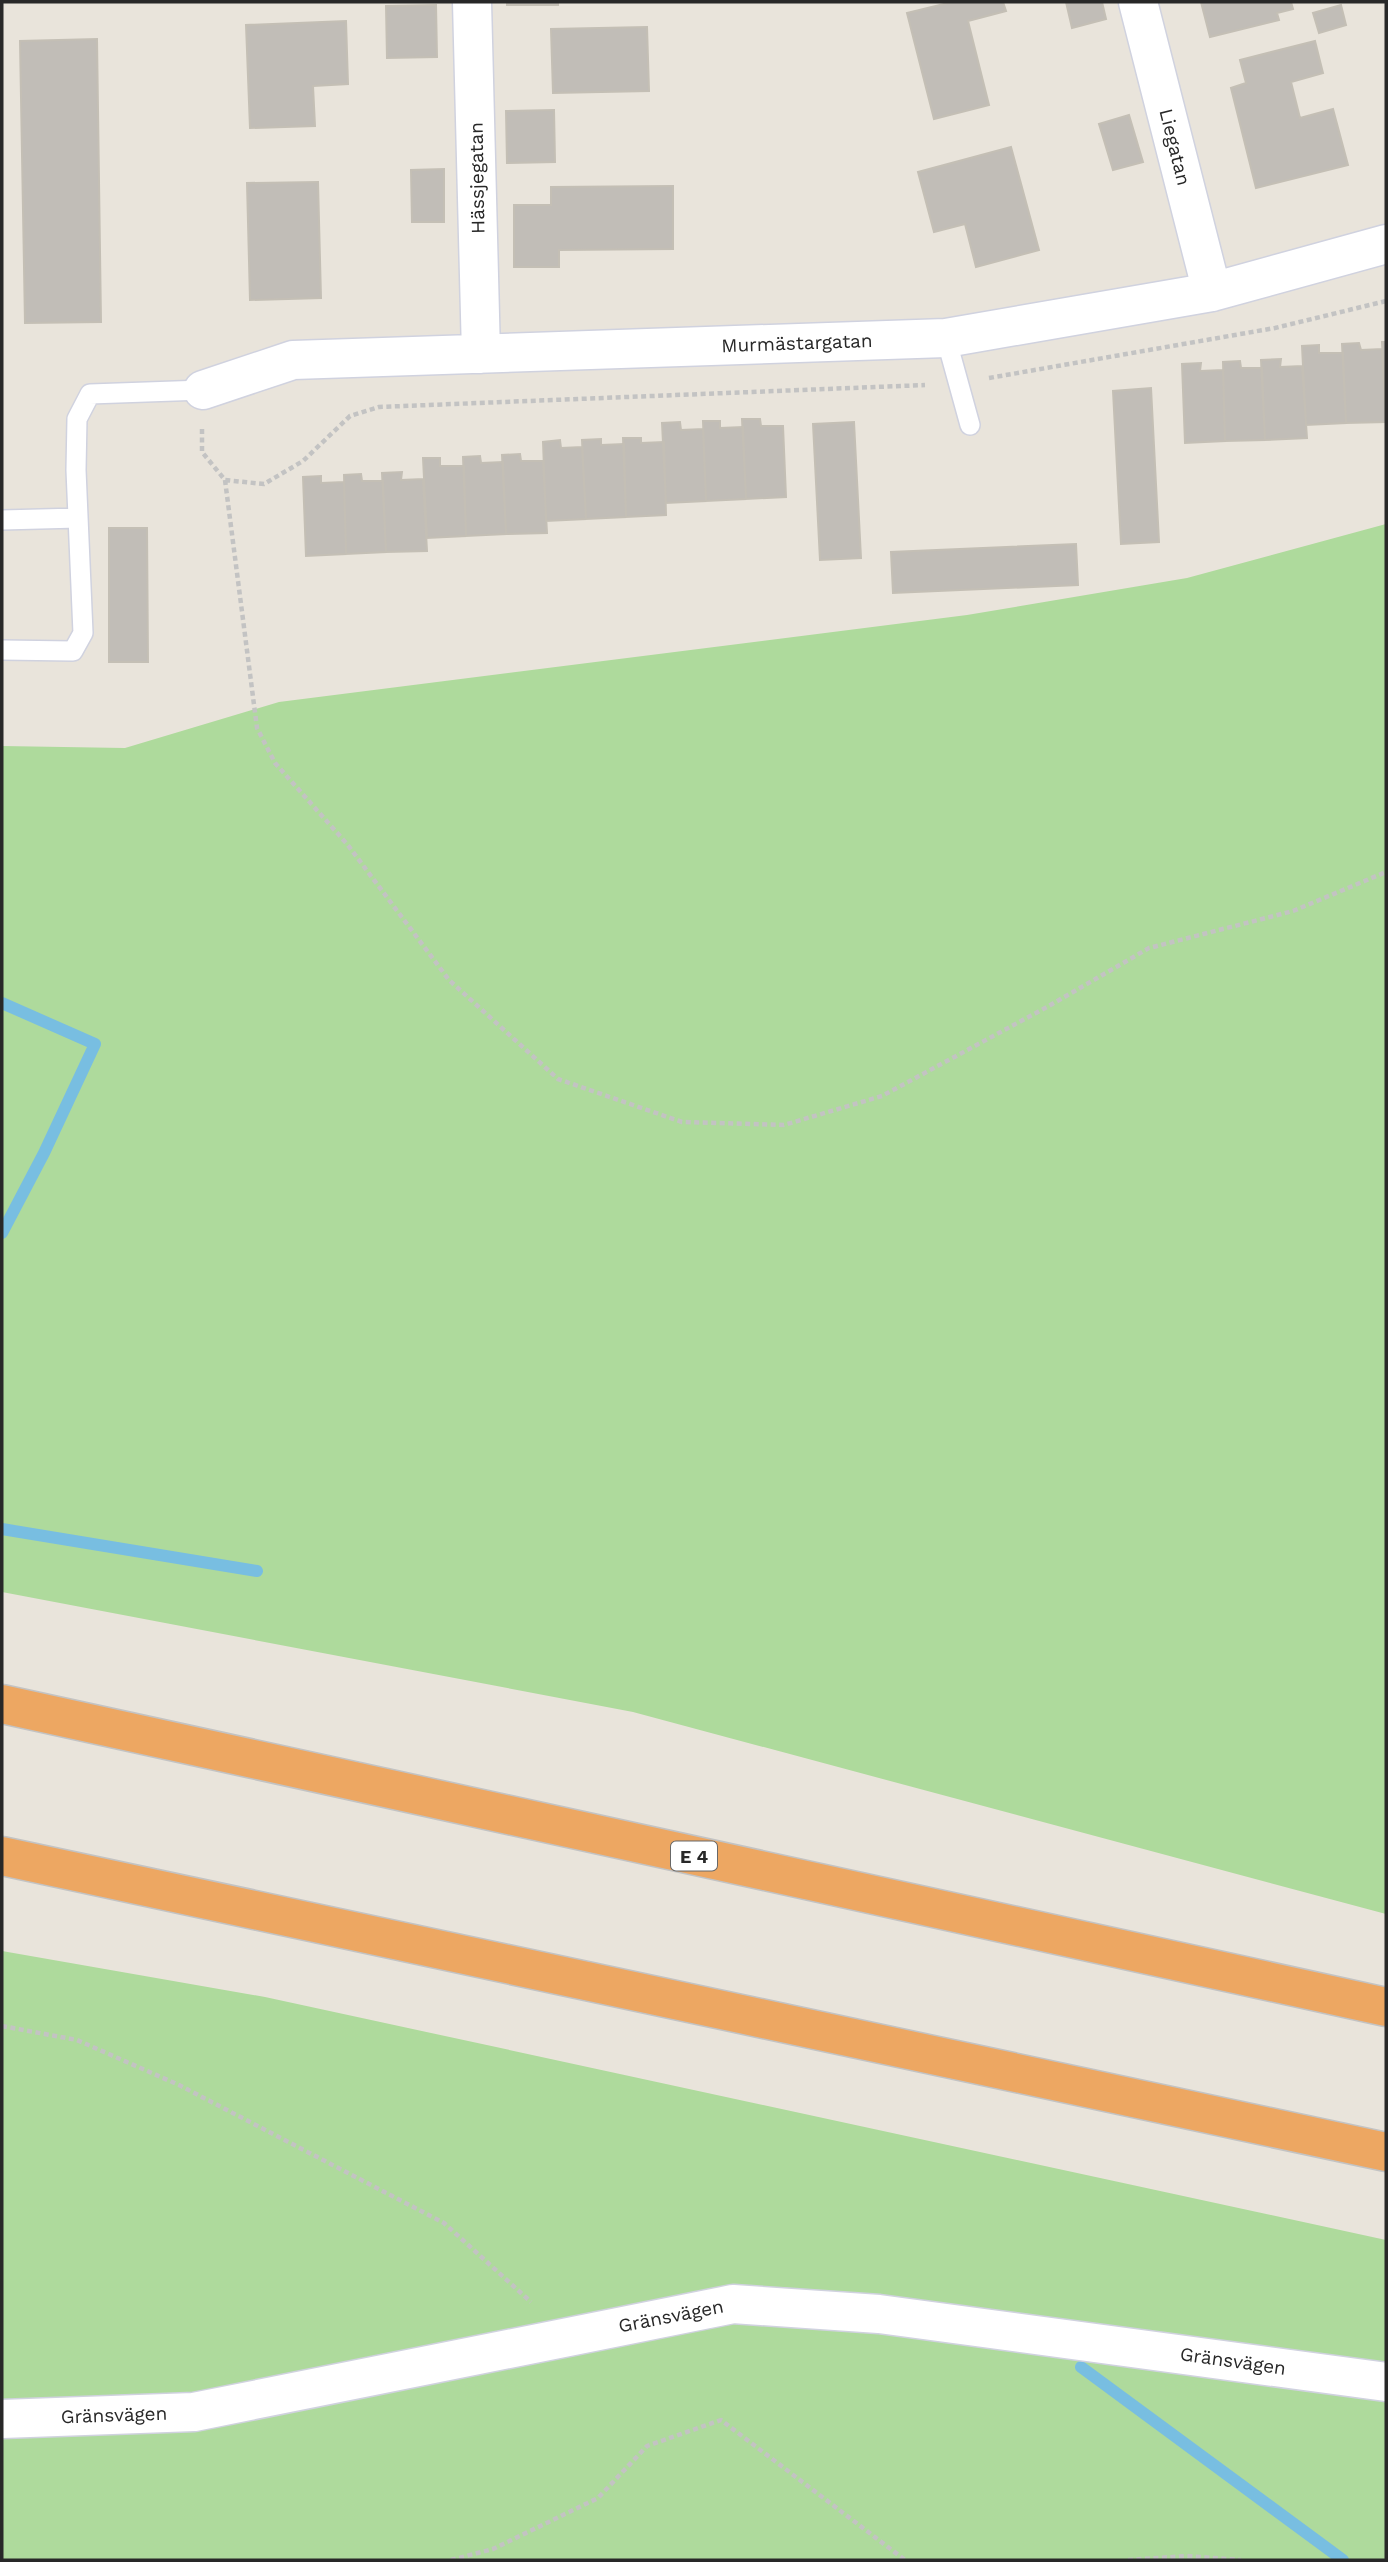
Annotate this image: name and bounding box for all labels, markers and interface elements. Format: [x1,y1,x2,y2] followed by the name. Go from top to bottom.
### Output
[1154,106,1196,188] street label: Liegatan
[465,122,489,234] street label: Hässjegatan
[721,329,873,357] street label: Murmästargatan
[671,1842,717,1870] road number: E 4
[616,2295,726,2337] street label: Gränsvägen
[1179,2342,1287,2380] street label: Gränsvägen
[60,2402,168,2428] street label: Gränsvägen

